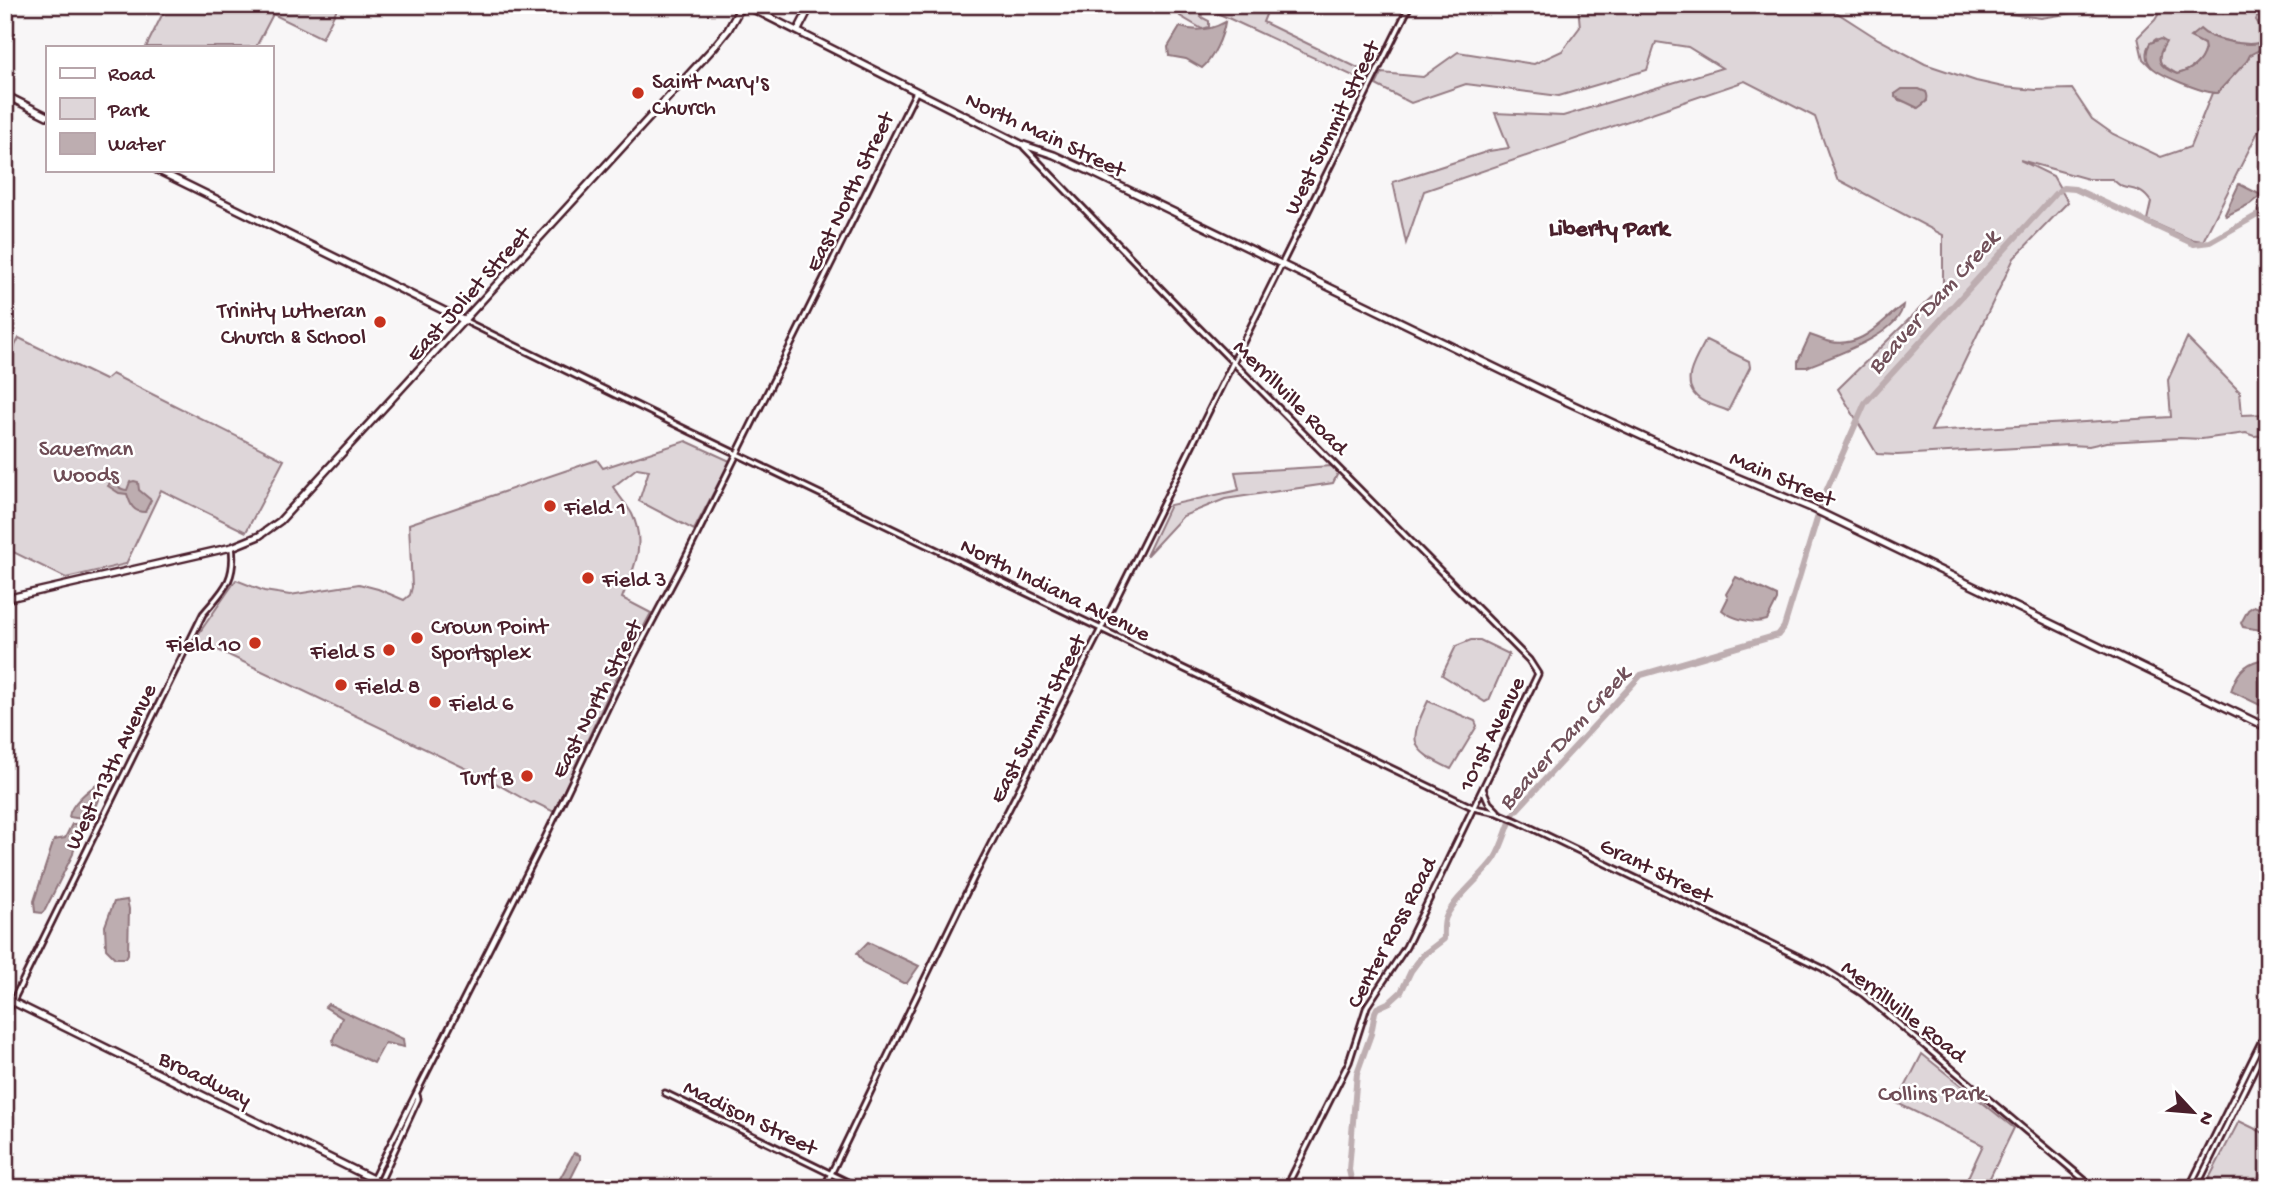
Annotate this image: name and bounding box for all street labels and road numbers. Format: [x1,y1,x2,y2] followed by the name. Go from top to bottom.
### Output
[1279,36,1388,220] street label: West Summit Street
[960,87,1130,186] street label: North Main Street
[801,107,902,277] street label: East North Street
[402,221,538,369] street label: East Joliet Street
[1226,335,1354,463] street label: Merrillville Road
[1725,446,1840,515] street label: Main Street
[955,533,1155,649] street label: North Indiana Avenue
[547,615,650,783] street label: East North Street
[985,629,1094,808] street label: East Summit Street
[1453,672,1533,797] street label: 101st Avenue
[60,679,165,855] street label: West 113th Avenue
[1594,833,1718,912] street label: Grant Street
[1342,852,1445,1014] street label: Center Ross Road
[1835,955,1972,1071] street label: Merrillville Road
[153,1046,255,1114] street label: Broadway
[678,1075,822,1164] street label: Madison Street

